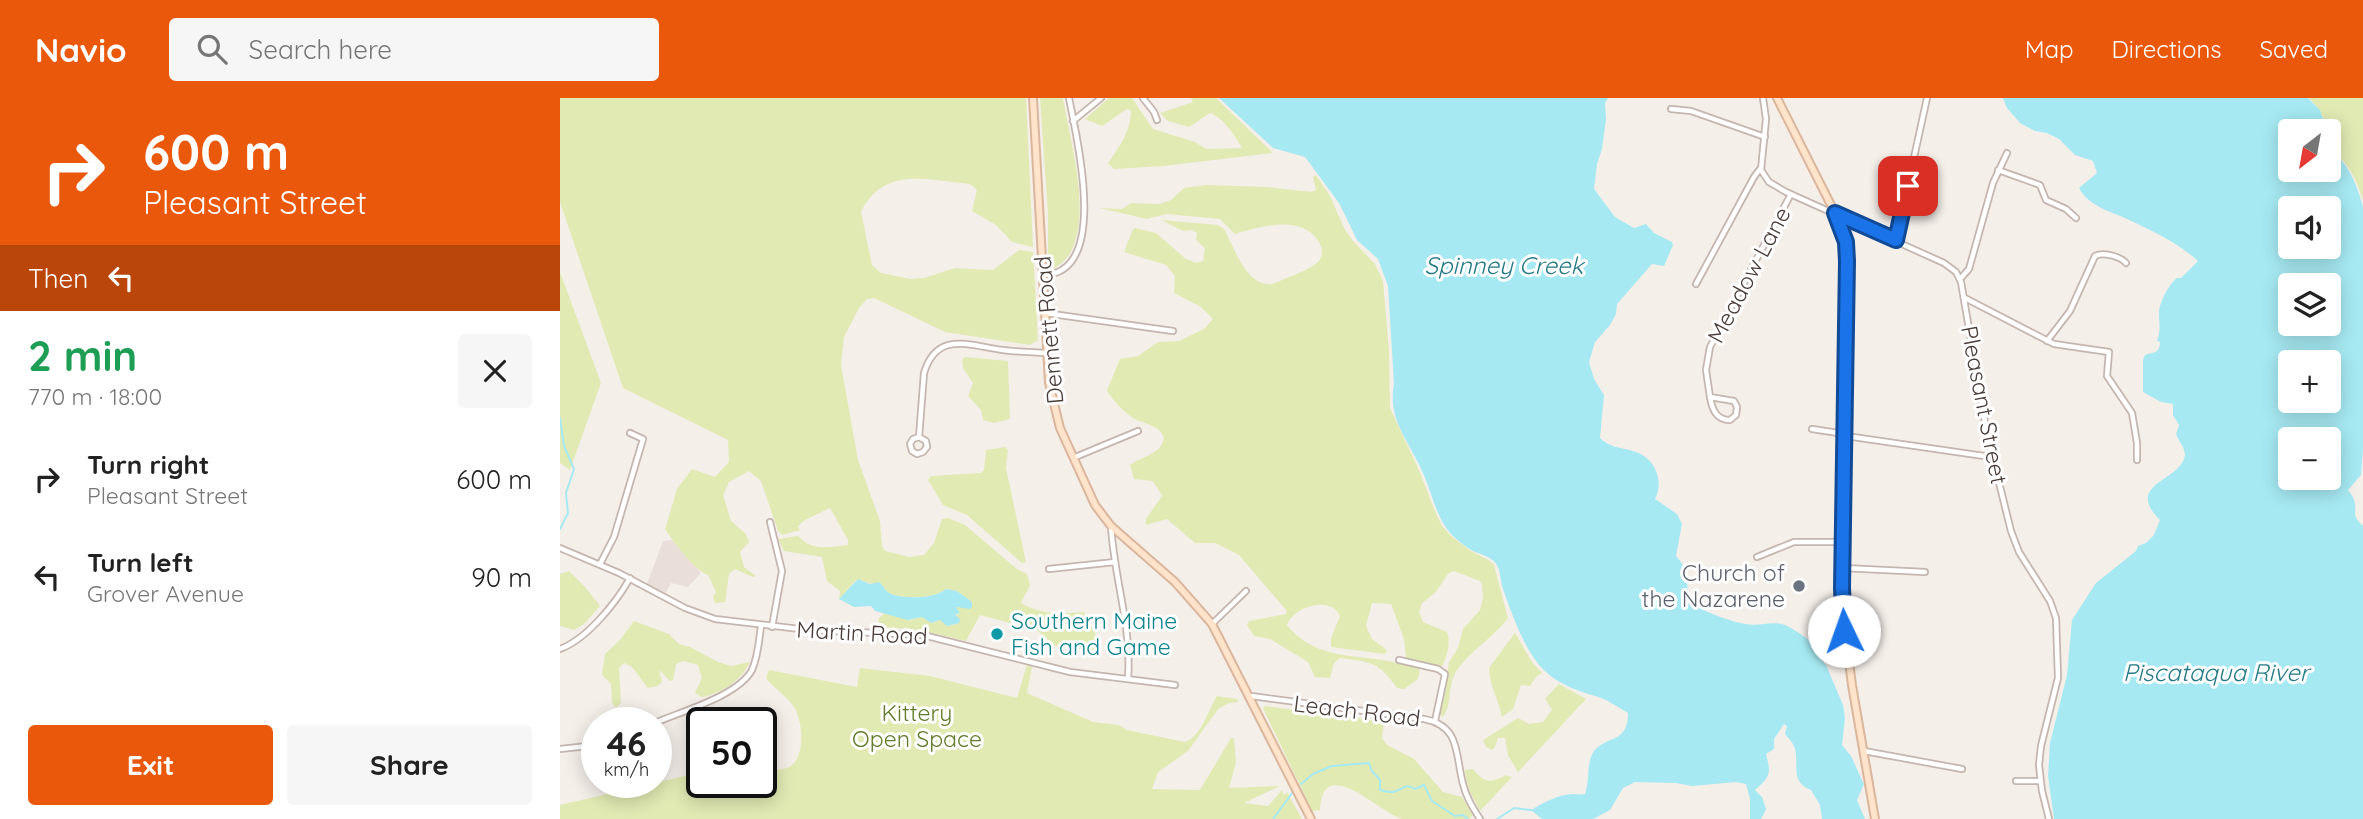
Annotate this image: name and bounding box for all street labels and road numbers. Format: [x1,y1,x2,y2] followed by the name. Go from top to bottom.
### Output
[1701,202,1797,348] street label: Meadow Lane
[1028,255,1069,405] street label: Dennett Road
[1955,323,2014,487] street label: Pleasant Street
[796,615,928,650] street label: Martin Road
[1292,688,1422,733] street label: Leach Road

